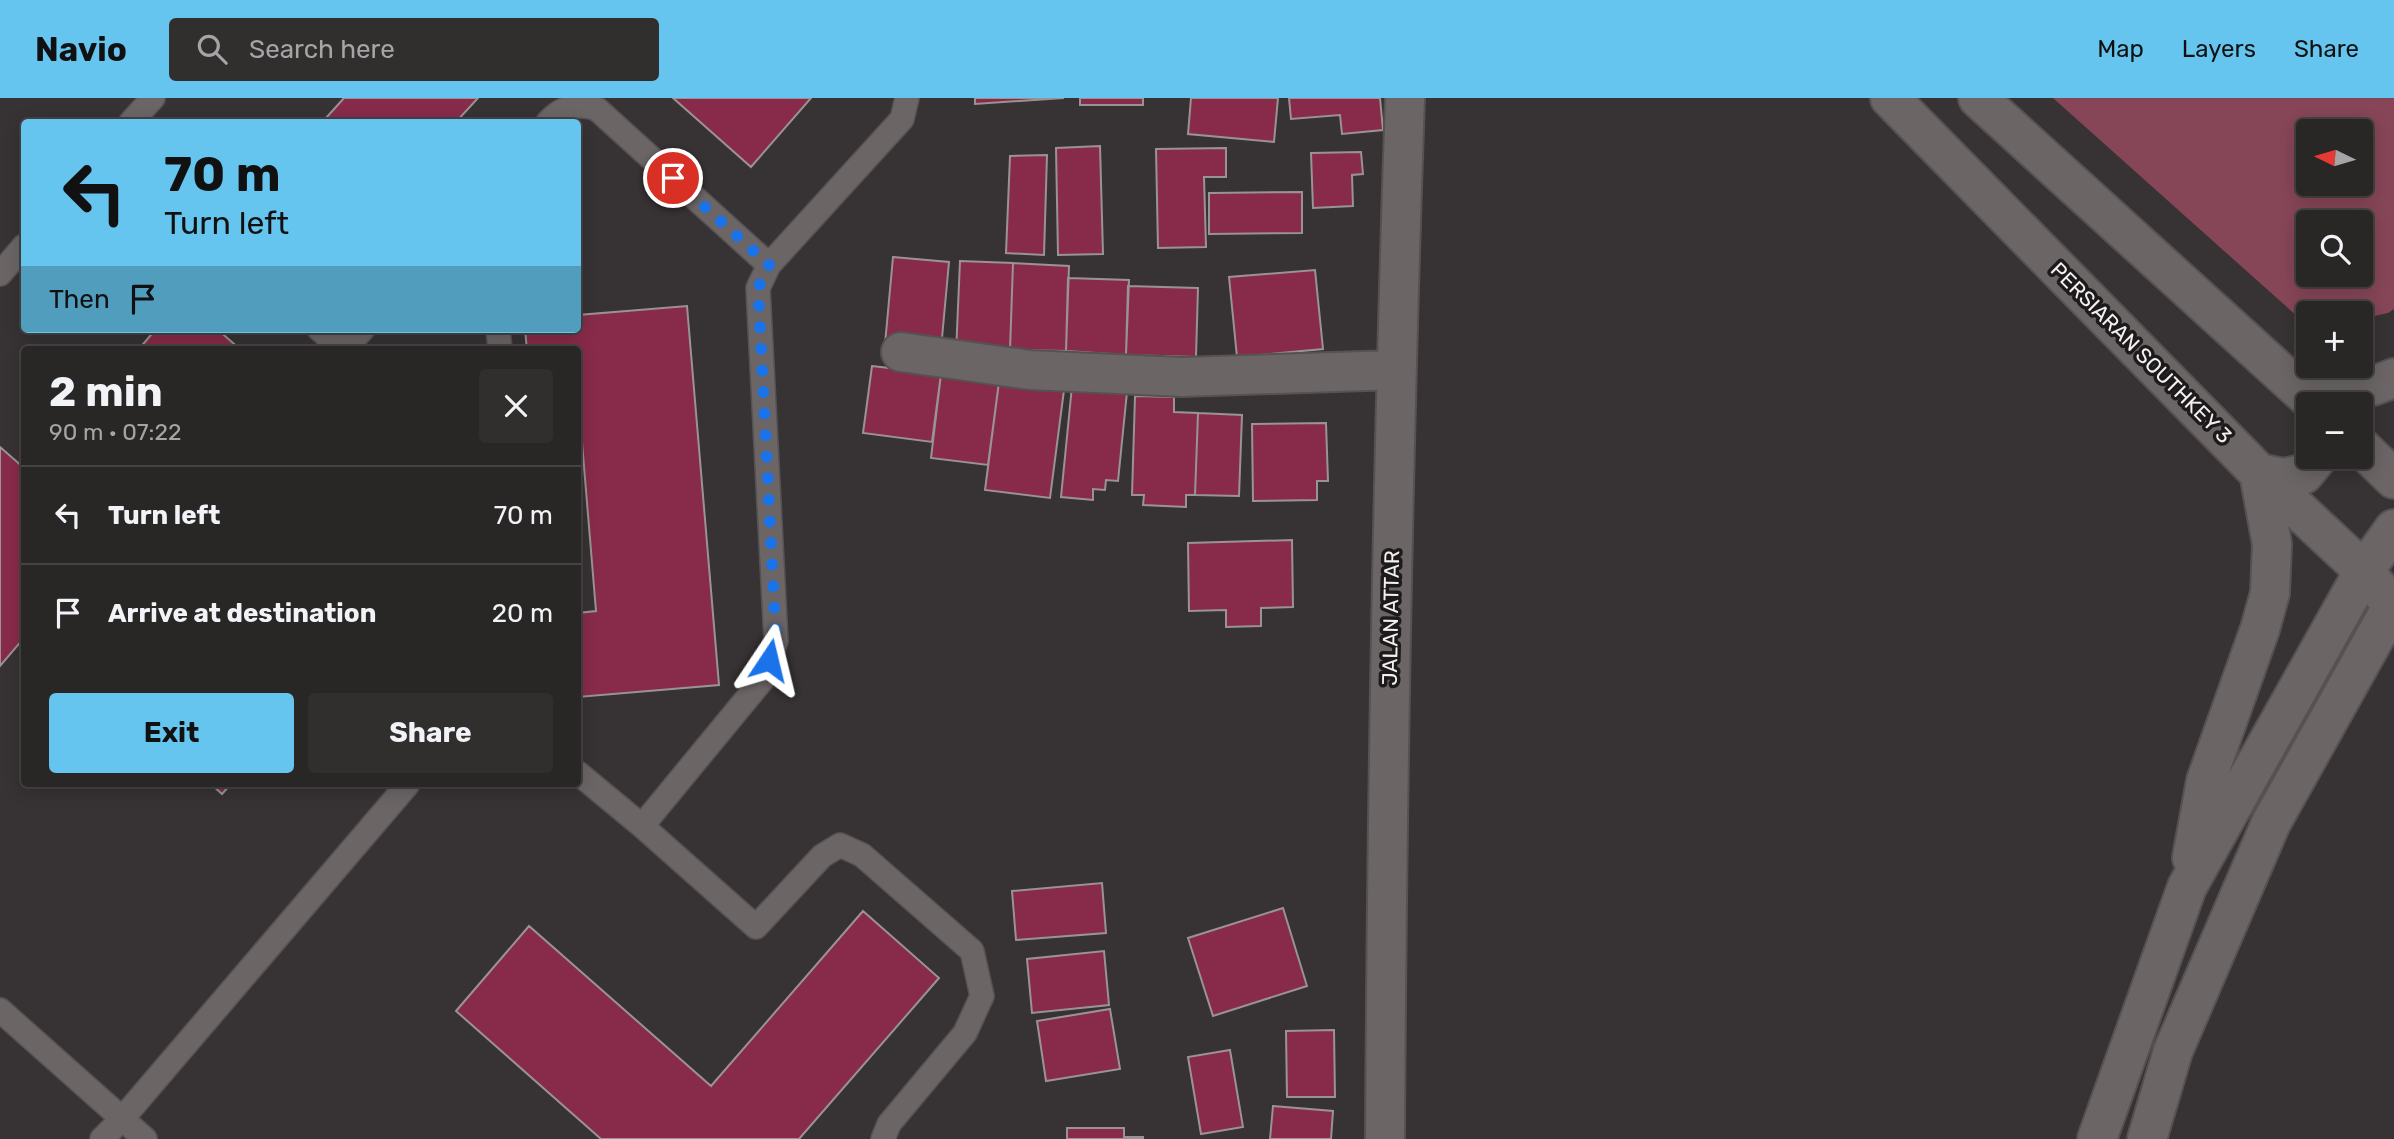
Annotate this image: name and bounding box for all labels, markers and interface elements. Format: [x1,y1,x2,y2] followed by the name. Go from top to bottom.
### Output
[169,18,659,81] search box
[35,30,127,69] text: Navio
[193,30,231,68] icon: search
[249,34,395,65] text: Search here
[2097,35,2144,63] text: Map
[2182,35,2256,63] text: Layers
[2294,35,2359,63] text: Share
[2296,119,2373,196] north arrow
[2296,119,2373,469] map controls
[164,145,281,203] text: 70 m
[49,147,140,238] icon: left
[643,148,703,208] pin
[654,159,692,197] icon: arrive
[164,204,289,242] text: Turn left
[2296,210,2373,287] button: search
[2046,257,2237,448] street label: PERSIARAN SOUTHKEY 3
[124,280,162,318] icon: arrive
[49,284,110,315] text: Then
[2296,301,2373,378] button: +
[49,367,163,417] text: 2 min
[479,369,553,443] button: close
[2296,392,2373,469] button: −
[49,418,181,446] text: 90 m · 07:22
[49,496,87,534] icon: left
[108,500,220,531] text: Turn left
[494,500,553,531] text: 70 m
[1377,550,1404,686] street label: JALAN ATTAR
[49,594,87,632] icon: arrive
[108,598,376,629] text: Arrive at destination
[492,598,553,629] text: 20 m
[732,623,806,697] position arrow
[49,693,294,773] button: Exit
[308,693,553,773] button: Share

